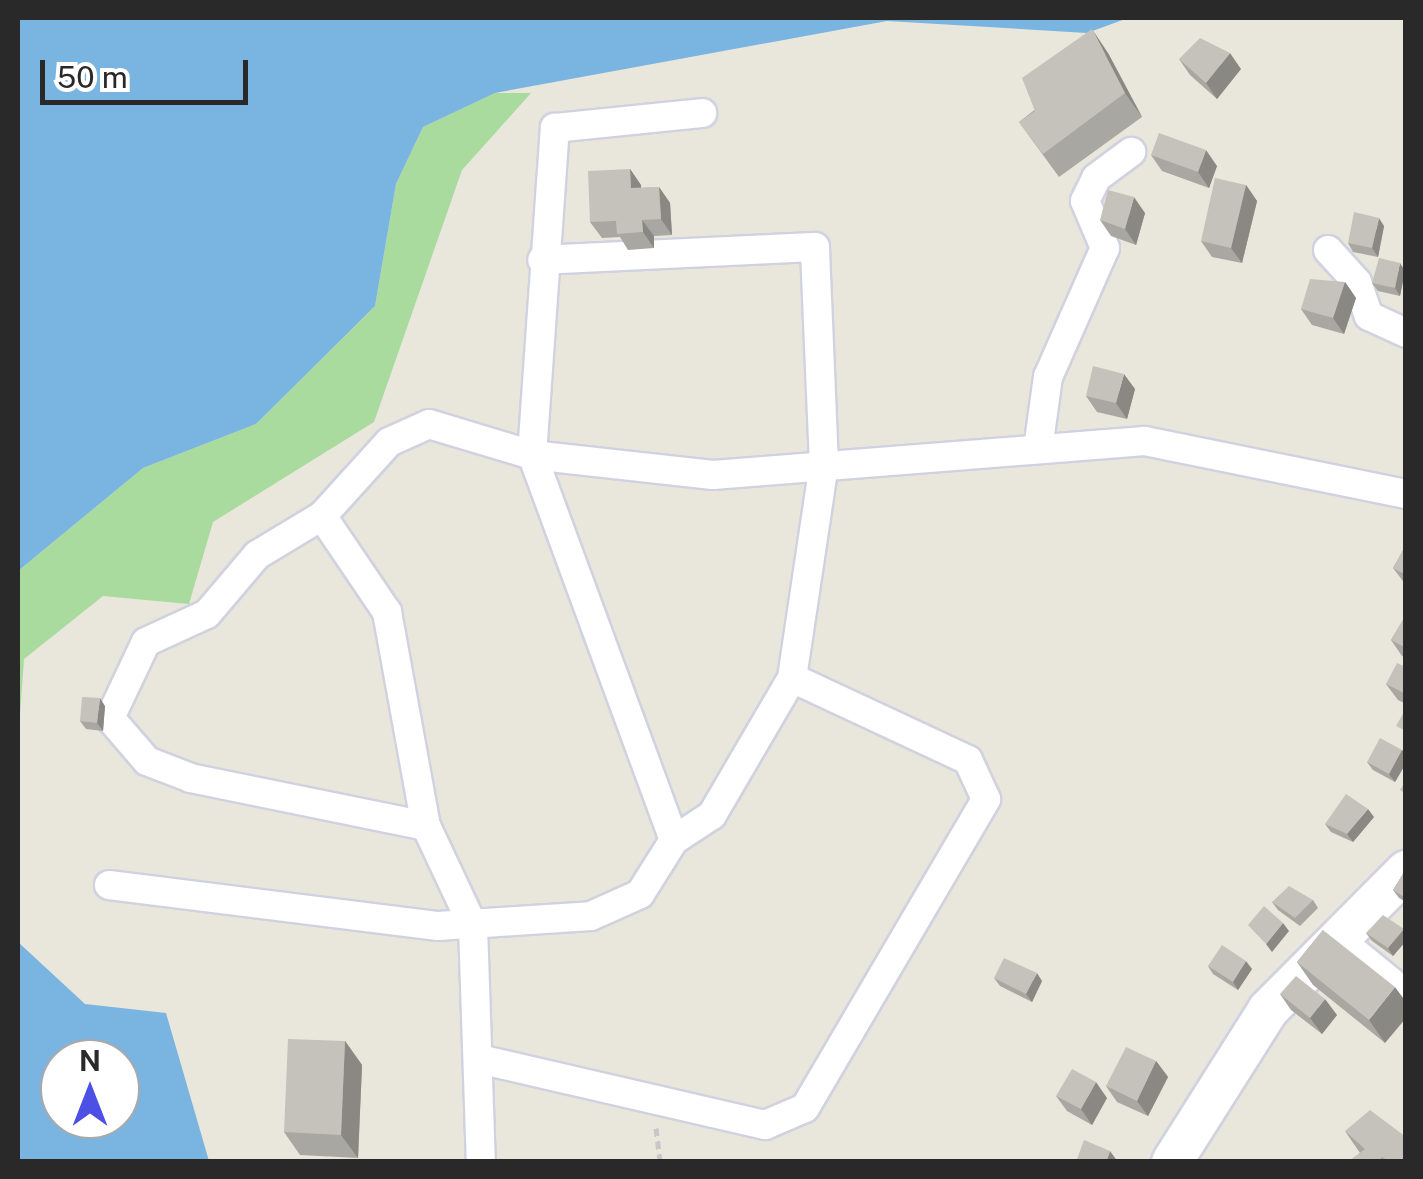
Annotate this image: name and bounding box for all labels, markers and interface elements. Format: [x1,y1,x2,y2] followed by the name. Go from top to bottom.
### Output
[45,40,252,102] scale bar
[57,59,128,95] text: 50 m
[40,1039,140,1139] north arrow
[79,1044,101,1077] text: N

